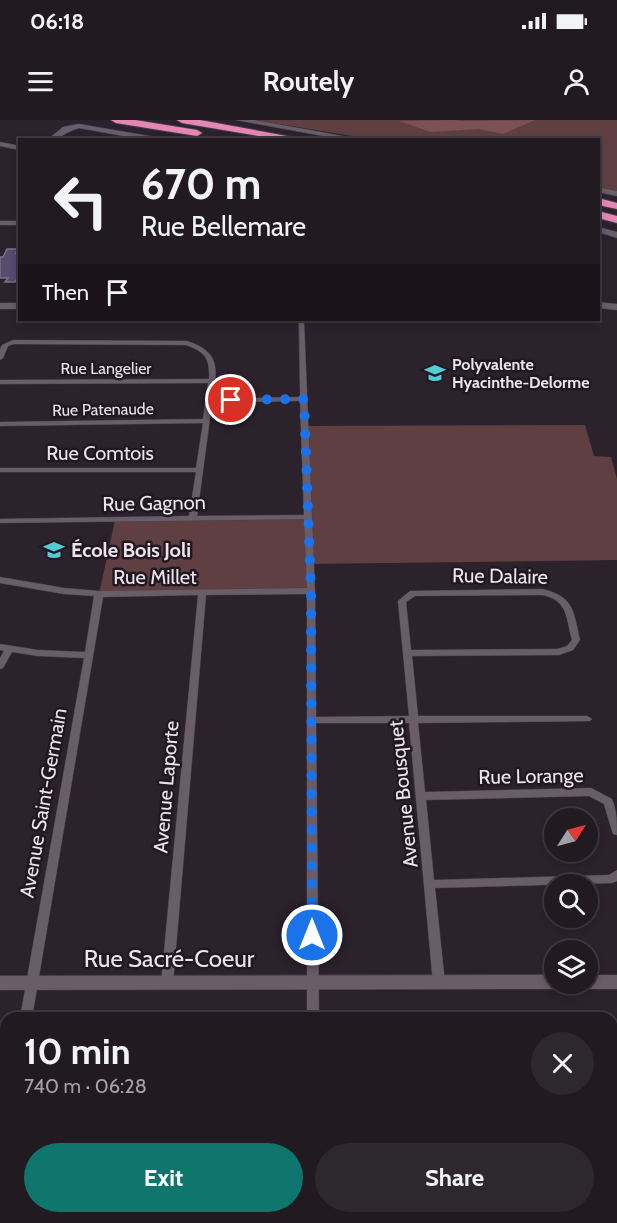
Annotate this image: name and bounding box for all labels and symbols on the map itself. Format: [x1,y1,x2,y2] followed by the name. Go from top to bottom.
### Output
[452,355,589,392] place label: Polyvalente Hyacinthe-Delorme
[61,359,152,378] street label: Rue Langelier
[423,361,447,385] school or university icon: Polyvalente Hyacinthe-Delorme
[205,374,256,425] pin
[52,399,154,420] street label: Rue Patenaude
[46,441,154,465] street label: Rue Comtois
[102,490,206,516] street label: Rue Gagnon
[42,538,66,562] school or university icon: École Bois Joli
[71,538,191,562] place label: École Bois Joli
[452,563,548,589] street label: Rue Dalaire
[113,565,197,589] street label: Rue Millet
[14,706,72,900] street label: Avenue Saint-Germain
[383,719,423,869] street label: Avenue Bousquet
[148,720,184,854] street label: Avenue Laporte
[478,763,584,789] street label: Rue Lorange
[544,808,598,862] north arrow
[280,903,344,967] position arrow
[84,944,255,973] street label: Rue Sacré-Coeur

